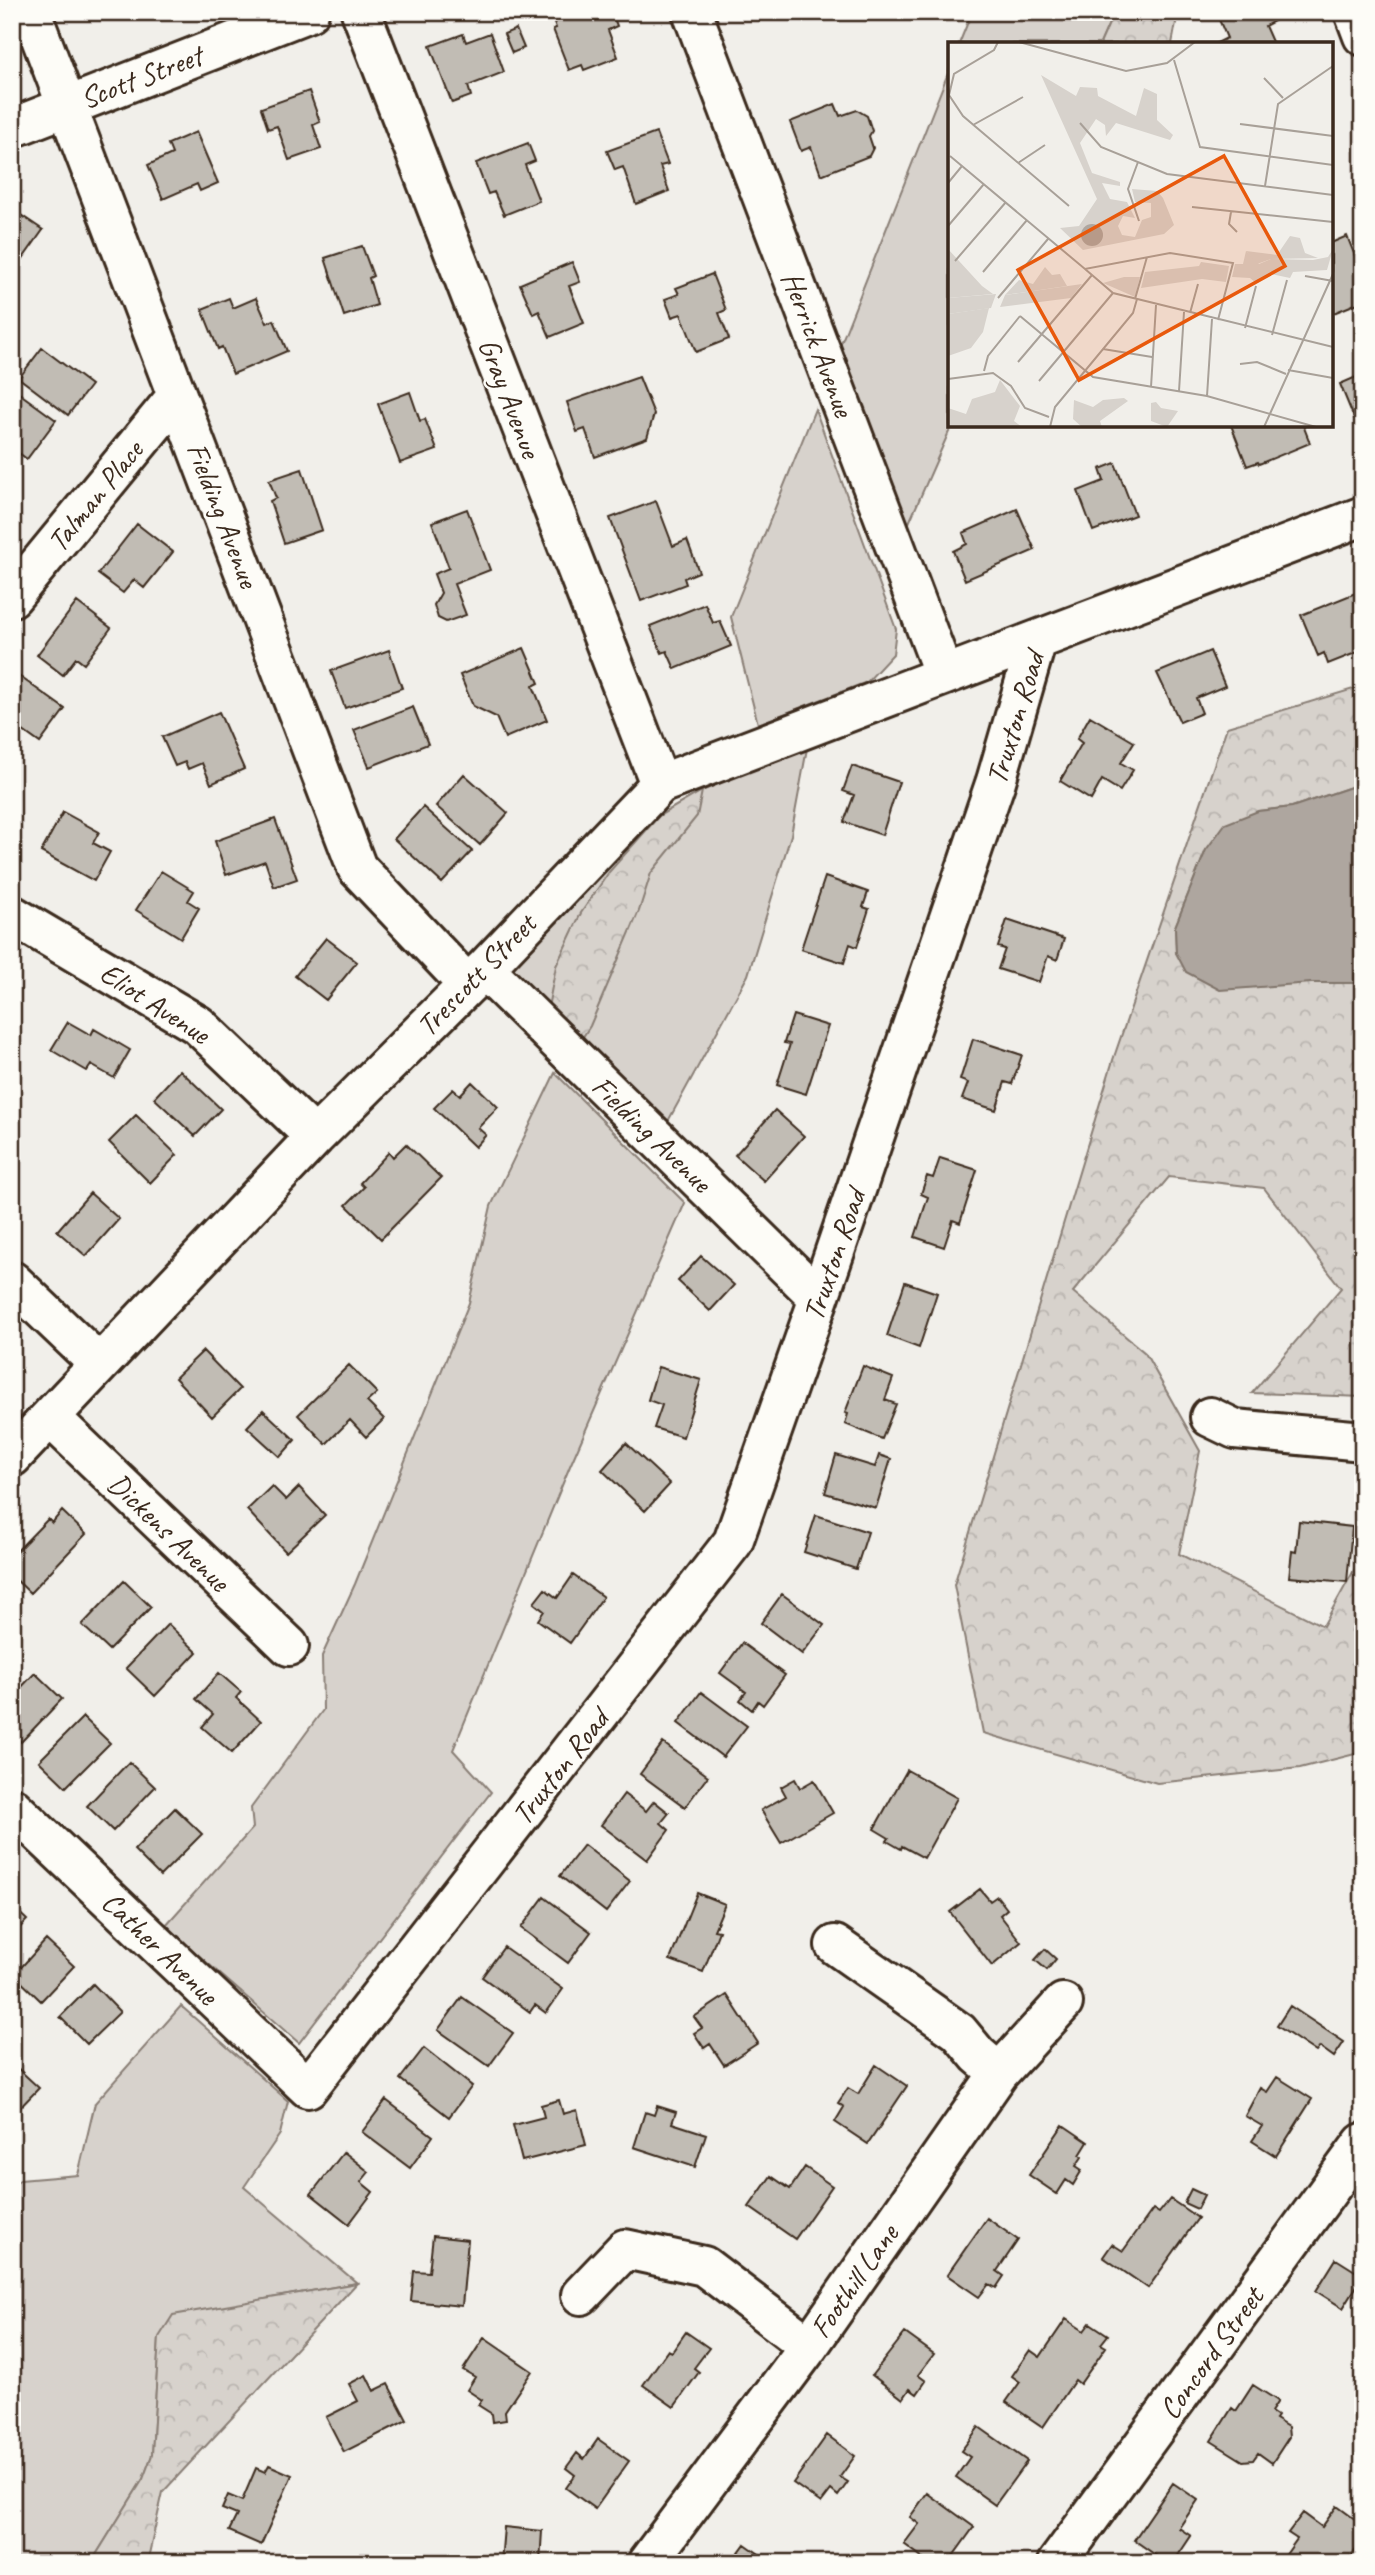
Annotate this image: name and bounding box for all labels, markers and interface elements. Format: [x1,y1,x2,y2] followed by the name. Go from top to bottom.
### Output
[75,35,211,118] street label: Scott Street
[948,42,1333,427] inset map
[773,266,864,424] street label: Herrick Avenue
[470,333,551,465] street label: Gray Avenue
[39,431,153,559] street label: Talman Place
[178,437,269,595] street label: Fielding Avenue
[977,643,1054,789] street label: Truxton Road
[408,904,546,1044] street label: Trescott Street
[93,954,219,1054] street label: Eliot Avenue
[584,1067,722,1202] street label: Fielding Avenue
[794,1180,875,1326] street label: Truxton Road
[100,1465,239,1601] street label: Dickens Avenue
[503,1698,619,1832] street label: Truxton Road
[94,1883,228,2014] street label: Cather Avenue
[801,2215,908,2345] street label: Foothill Lane
[1150,2277,1273,2426] street label: Concord Street

